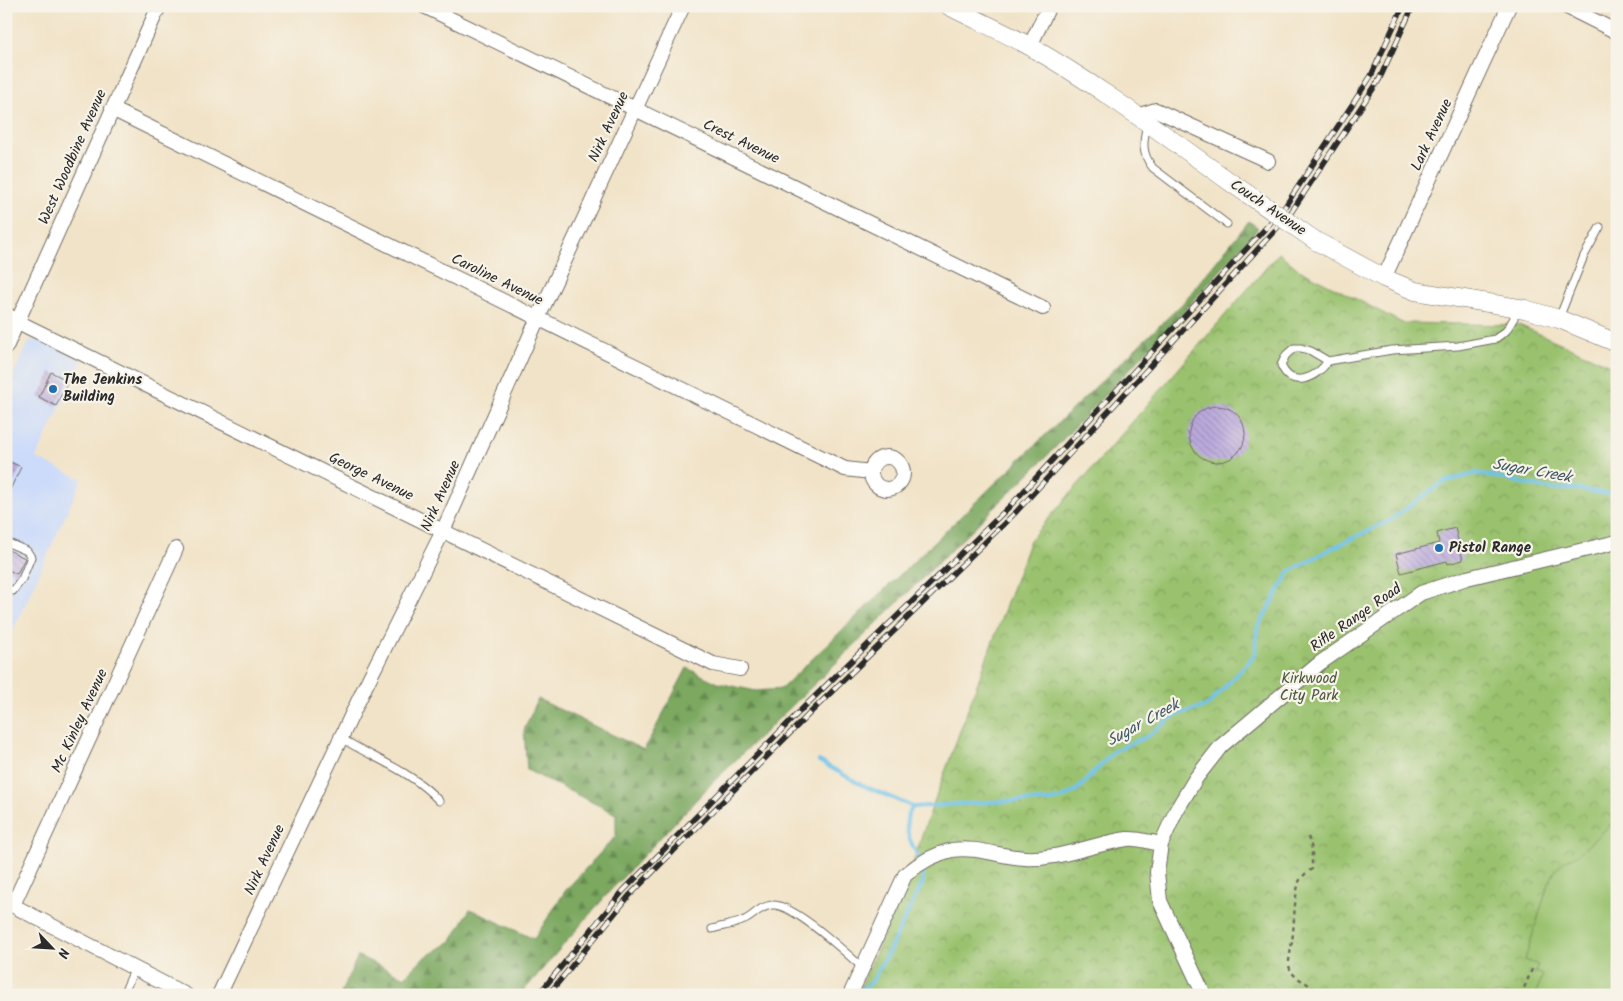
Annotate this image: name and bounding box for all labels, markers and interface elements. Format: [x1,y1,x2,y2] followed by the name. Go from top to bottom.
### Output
[32,85,114,229] street label: West Woodbine Avenue
[582,87,636,166] street label: Nirk Avenue
[1405,95,1459,175] street label: Lark Avenue
[698,113,784,171] street label: Crest Avenue
[1225,173,1311,243] street label: Couch Avenue
[447,247,547,313] street label: Caroline Avenue
[63,368,142,409] place label: The Jenkins Building
[47,383,59,395] marker: The Jenkins Building
[325,446,418,508] street label: George Avenue
[1491,452,1576,491] water label: Sugar Creek
[415,456,467,536] street label: Nirk Avenue
[1449,536,1532,560] place label: Pistol Range
[1433,542,1445,554] marker: Pistol Range
[1305,577,1407,659] street label: Rifle Range Road
[45,665,115,777] street label: Mc Kinley Avenue
[1280,667,1339,708] park label: Kirkwood City Park
[1102,692,1186,753] water label: Sugar Creek
[238,820,292,899] street label: Nirk Avenue
[28,924,78,974] north arrow
[51,944,75,962] text: N

